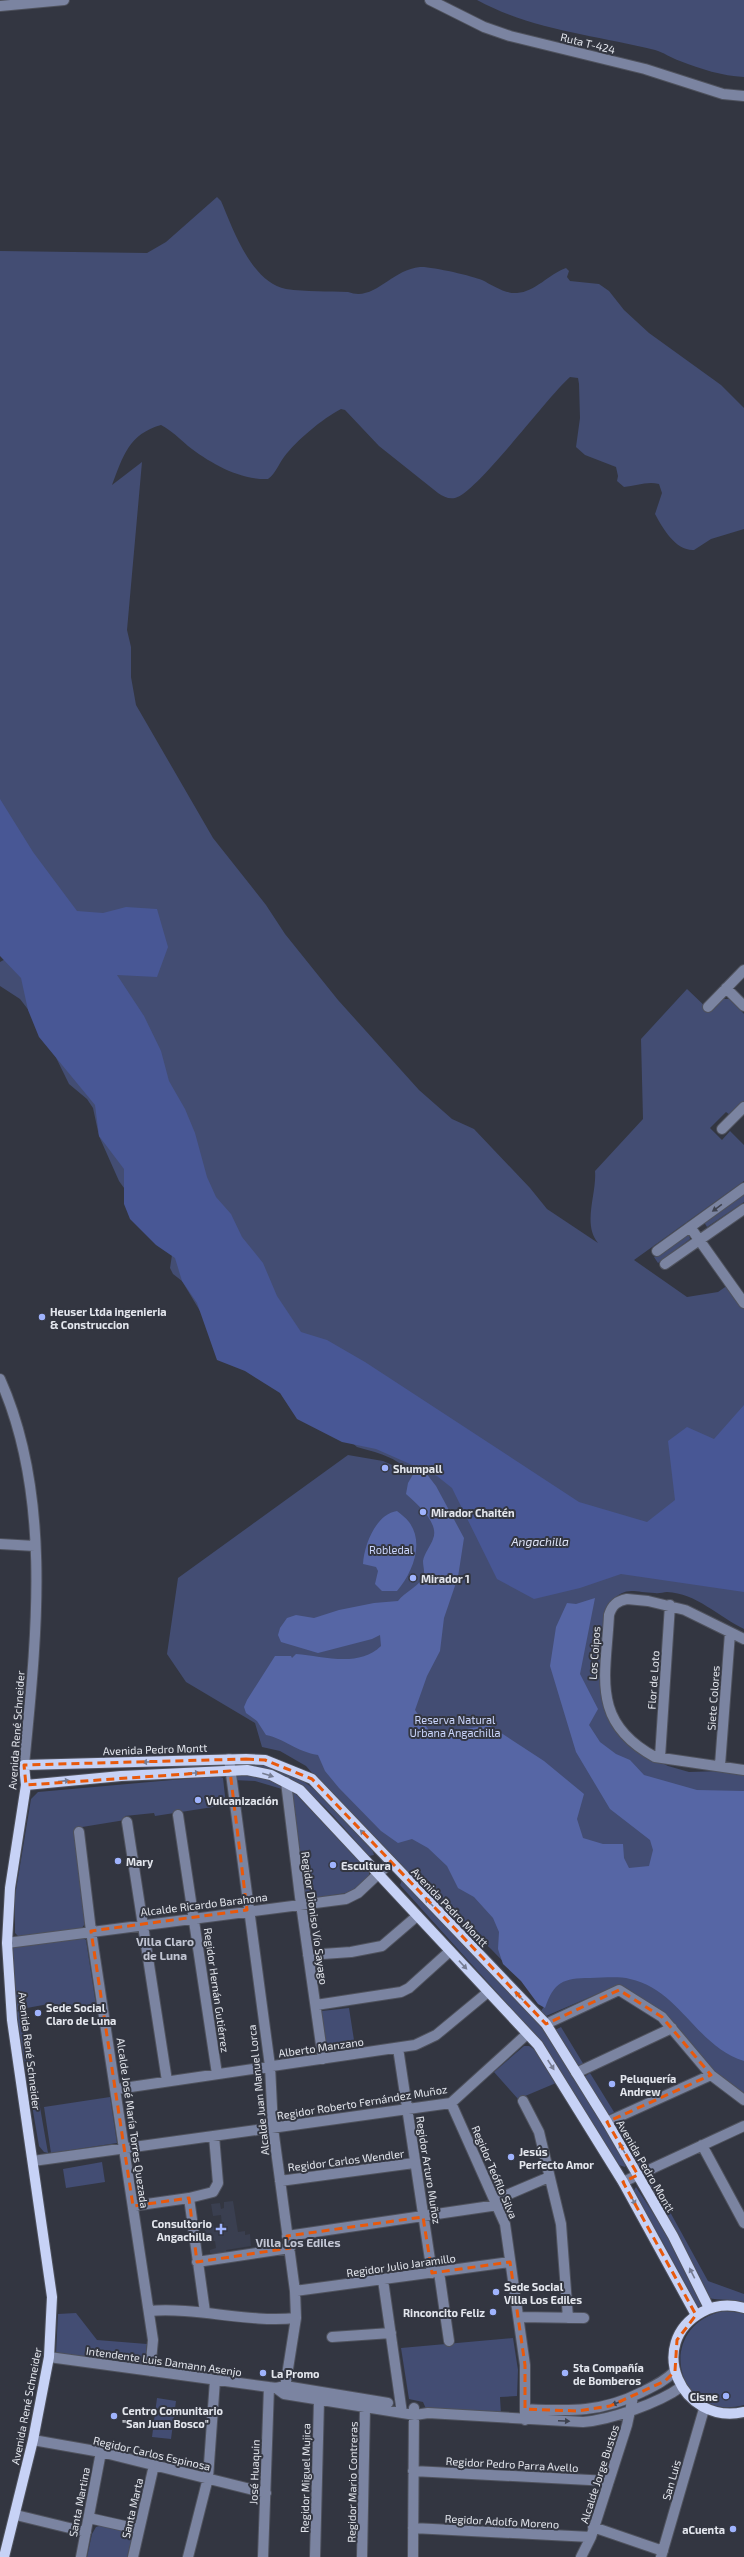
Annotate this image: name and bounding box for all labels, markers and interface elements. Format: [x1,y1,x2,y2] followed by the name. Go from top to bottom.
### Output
[559,30,617,56] street label: Ruta T-424
[712,1204,722,1212] one-way arrow
[50,1305,167,1331] place label: Heuser Ltda ingenieria & Construccion
[37,1312,47,1322] marker: Heuser Ltda ingenieria & Construccion
[393,1462,443,1475] place label: Shumpall
[380,1463,390,1473] marker: Shumpall
[431,1506,515,1519] place label: Mirador Chaitén
[418,1507,428,1517] marker: Mirador Chaitén
[510,1534,569,1548] water label: Angachilla
[369,1543,414,1556] park label: Robledal
[421,1572,470,1585] place label: Mirador 1
[408,1573,418,1583] marker: Mirador 1
[586,1626,602,1680] street label: Los Coipos
[644,1650,662,1710] street label: Flor de Loto
[704,1665,722,1731] street label: Siete Colores
[5,1670,27,1790] street label: Avenida René Schneider
[409,1713,501,1739] park label: Reserva Natural Urbana Angachilla
[103,1741,207,1757] street label: Avenida Pedro Montt
[141,1759,154,1765] one-way arrow
[188,1769,200,1776] one-way arrow
[263,1772,275,1778] one-way arrow
[58,1778,71,1785] one-way arrow
[206,1794,278,1807] place label: Vulcanización
[193,1795,203,1805] marker: Vulcanización
[360,1829,369,1839] one-way arrow
[299,1850,331,1986] street label: Regidor Dioniso Vío Sayago
[126,1855,154,1869] place label: Mary
[113,1856,123,1866] marker: Mary
[341,1859,391,1872] place label: Escultura
[328,1860,338,1870] marker: Escultura
[409,1865,491,1949] street label: Avenida Pedro Montt
[140,1890,268,1918] street label: Alcalde Ricardo Barahona
[424,1897,434,1907] one-way arrow
[202,1927,232,2054] street label: Regidor Hernán Gutiérrez
[136,1934,194,1962] district label: Villa Claro de Luna
[458,1960,467,1970] one-way arrow
[16,1991,44,2112] street label: Avenida René Schneider
[514,1991,524,2001] one-way arrow
[46,2001,116,2027] place label: Sede Social Claro de Luna
[33,2008,43,2018] marker: Sede Social Claro de Luna
[245,2024,271,2156] street label: Alcalde Juan Manuel Lorca
[278,2035,364,2059] street label: Alberto Manzano
[114,2037,151,2209] street label: Alcalde José María Torres Quezada
[547,2060,555,2070] one-way arrow
[620,2072,676,2098] place label: Peluquería Andrew
[607,2079,617,2089] marker: Peluquería Andrew
[276,2082,449,2122] street label: Regidor Roberto Fernández Muñoz
[414,2115,444,2225] street label: Regidor Arturo Muñoz
[614,2118,678,2214] street label: Avenida Pedro Montt
[469,2123,521,2221] street label: Regidor Teófilo Silva
[619,2142,626,2154] one-way arrow
[519,2145,594,2171] place label: Jesús Perfecto Amor
[287,2146,406,2174] street label: Regidor Carlos Wendler
[506,2152,516,2162] marker: Jesús Perfecto Amor
[630,2194,636,2206] one-way arrow
[151,2217,213,2243] place label: Consultorio Angachilla
[215,2223,227,2235] marker: Consultorio Angachilla
[255,2235,341,2249] district label: Villa Los Ediles
[345,2251,457,2279] street label: Regidor Julio Jaramillo
[689,2268,696,2279] one-way arrow
[504,2280,582,2306] place label: Sede Social Villa Los Ediles
[491,2287,501,2297] marker: Sede Social Villa Los Ediles
[403,2306,485,2319] place label: Rinconcito Feliz
[488,2307,498,2317] marker: Rinconcito Feliz
[85,2344,243,2379] street label: Intendente Luis Damann Asenjo
[8,2346,44,2466] street label: Avenida René Schneider
[573,2361,644,2387] place label: 5ta Compañía de Bomberos
[271,2367,320,2380] place label: La Promo
[258,2368,268,2378] marker: La Promo
[560,2368,570,2378] marker: 5ta Compañía de Bomberos
[690,2390,718,2403] place label: Cisne
[721,2391,731,2401] marker: Cisne
[611,2401,623,2407] one-way arrow
[122,2404,224,2430] place label: Centro Comunitario "San Juan Bosco"
[109,2411,119,2421] marker: Centro Comunitario "San Juan Bosco"
[558,2417,570,2424] one-way arrow
[344,2421,360,2543] street label: Regidor Mario Contreras
[298,2423,313,2533] street label: Regidor Miguel Mujica
[577,2423,621,2525] street label: Alcalde Jorge Bustos
[92,2433,212,2473] street label: Regidor Carlos Espinosa
[246,2439,262,2505] street label: José Huaquin
[445,2454,579,2474] street label: Regidor Pedro Parra Avello
[659,2458,683,2502] street label: San Luis
[66,2466,92,2538] street label: Santa Martina
[119,2477,145,2539] street label: Santa Marta
[444,2512,560,2530] street label: Regidor Adolfo Moreno
[682,2523,725,2536] place label: aCuenta
[728,2524,738,2534] marker: aCuenta

